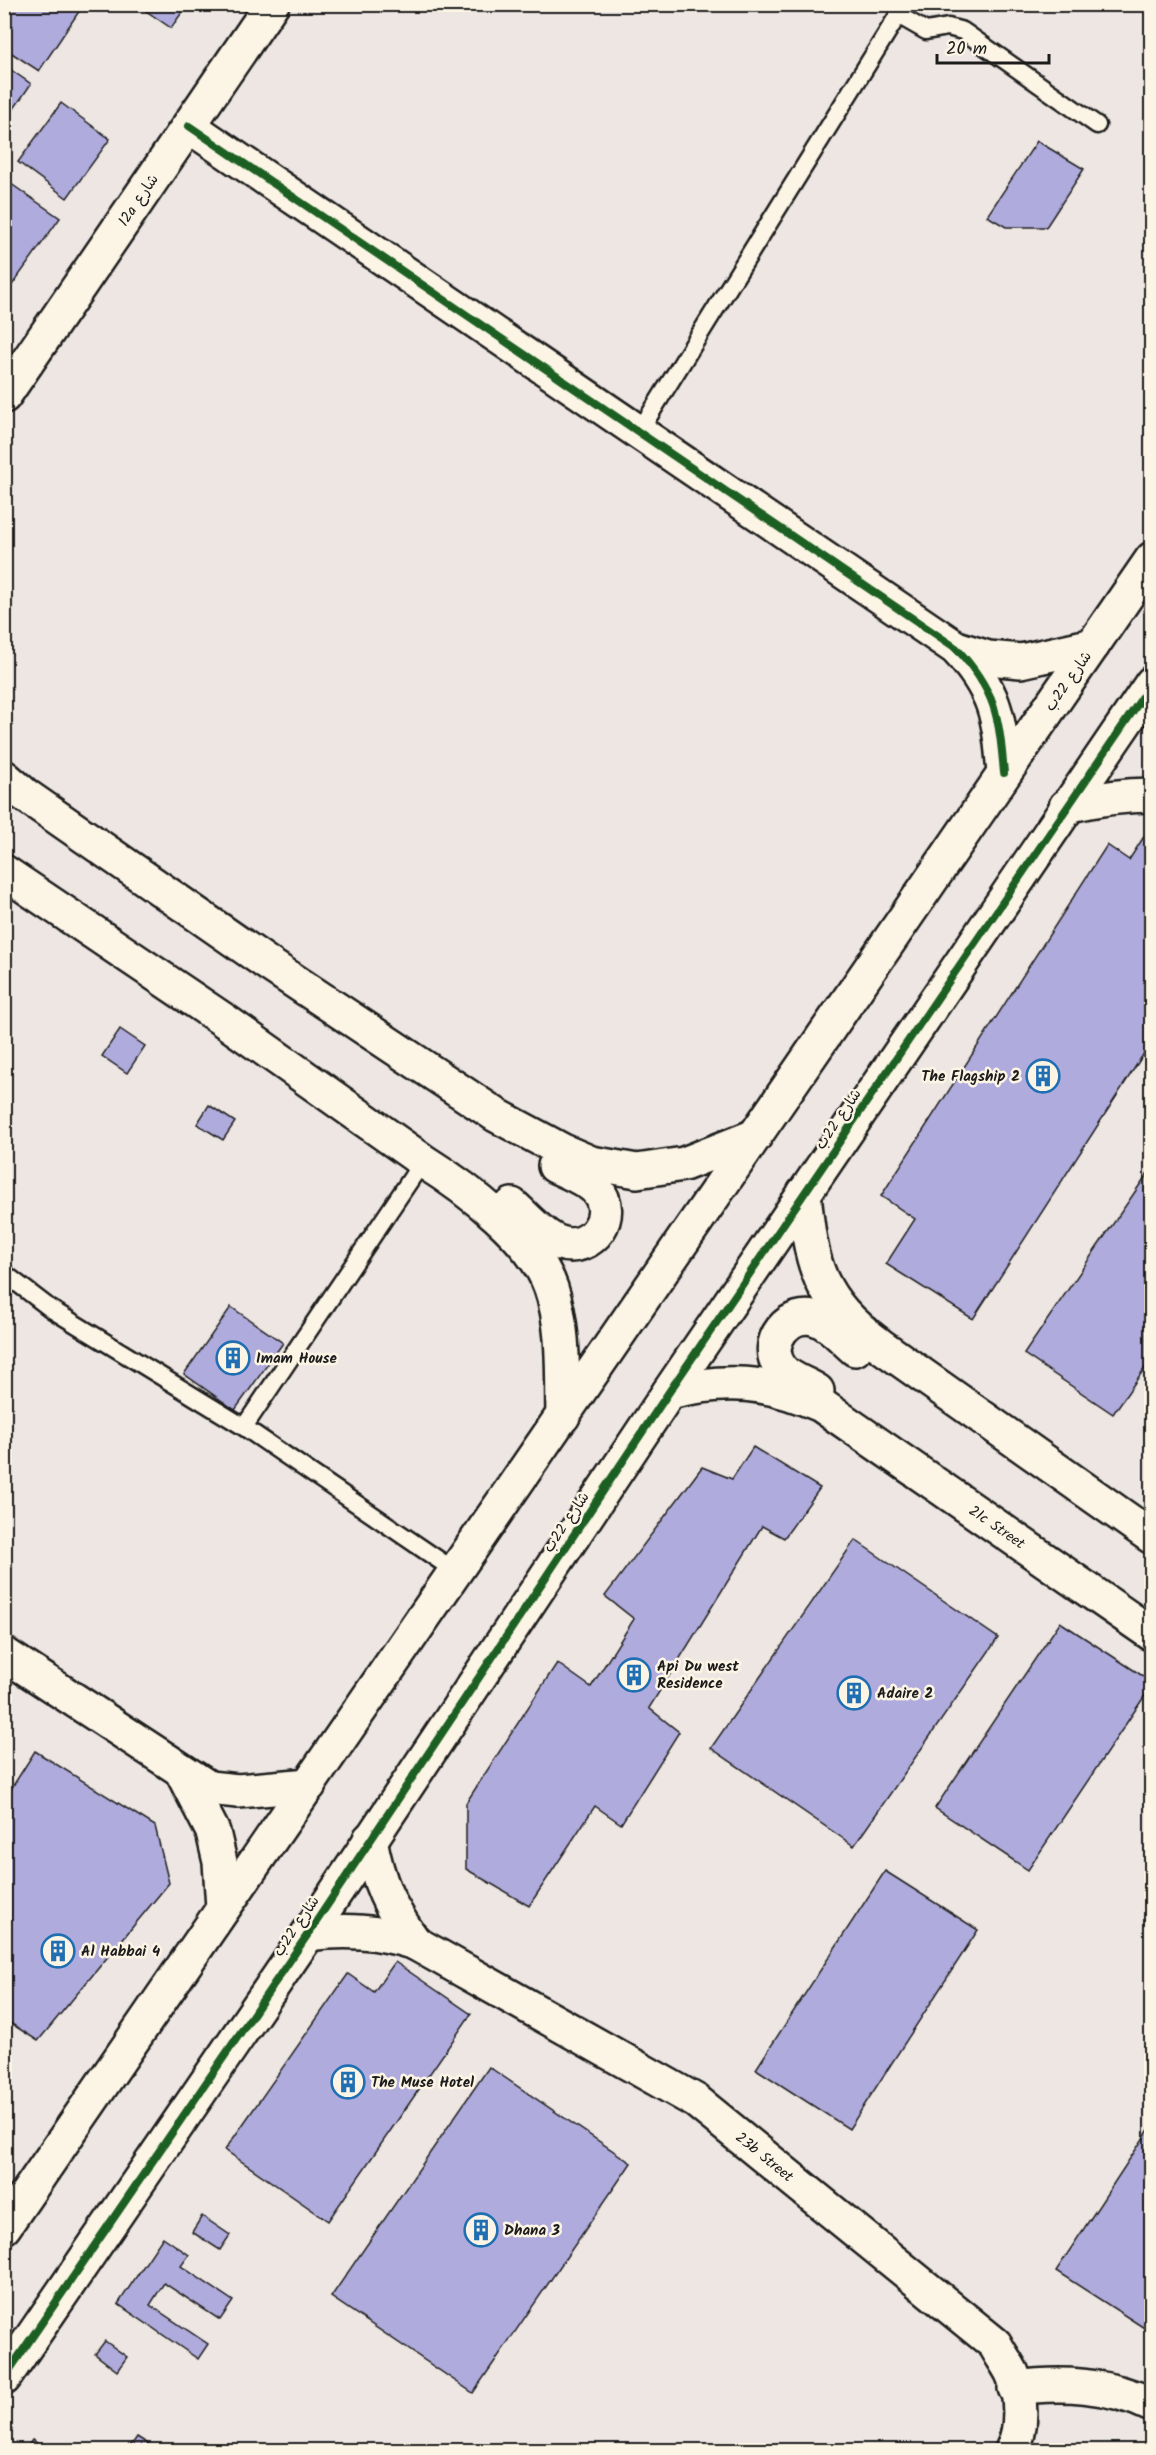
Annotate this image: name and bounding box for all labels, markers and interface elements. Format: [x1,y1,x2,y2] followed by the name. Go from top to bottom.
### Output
[937,27,1050,65] scale bar
[946,35,987,64] text: 20 m
[112,169,165,232] street label: 12a شارع
[1039,646,1098,717] street label: شارع 22ب
[1025,1058,1061,1094] building icon: The Flagship 2
[921,1065,1020,1089] place label: The Flagship 2
[810,1084,868,1155] street label: شارع 22ب
[215,1340,251,1376] building icon: Imam House
[256,1347,338,1371] place label: Imam House
[538,1487,596,1558] street label: شارع 22ب
[963,1499,1030,1556] street label: 21c Street
[657,1655,739,1696] place label: Api Du west Residence
[616,1657,652,1693] building icon: Api Du west Residence
[836,1675,872,1711] building icon: Adaire 2
[877,1682,934,1706] place label: Adaire 2
[268,1891,326,1962] street label: شارع 22ب
[40,1933,76,1969] building icon: Al Habbai 4
[81,1940,160,1964] place label: Al Habbai 4
[330,2064,366,2100] building icon: The Muse Hotel
[371,2071,474,2095] place label: The Muse Hotel
[729,2126,798,2189] street label: 23b Street
[463,2212,499,2248] building icon: Dhana 3
[504,2219,560,2243] place label: Dhana 3

